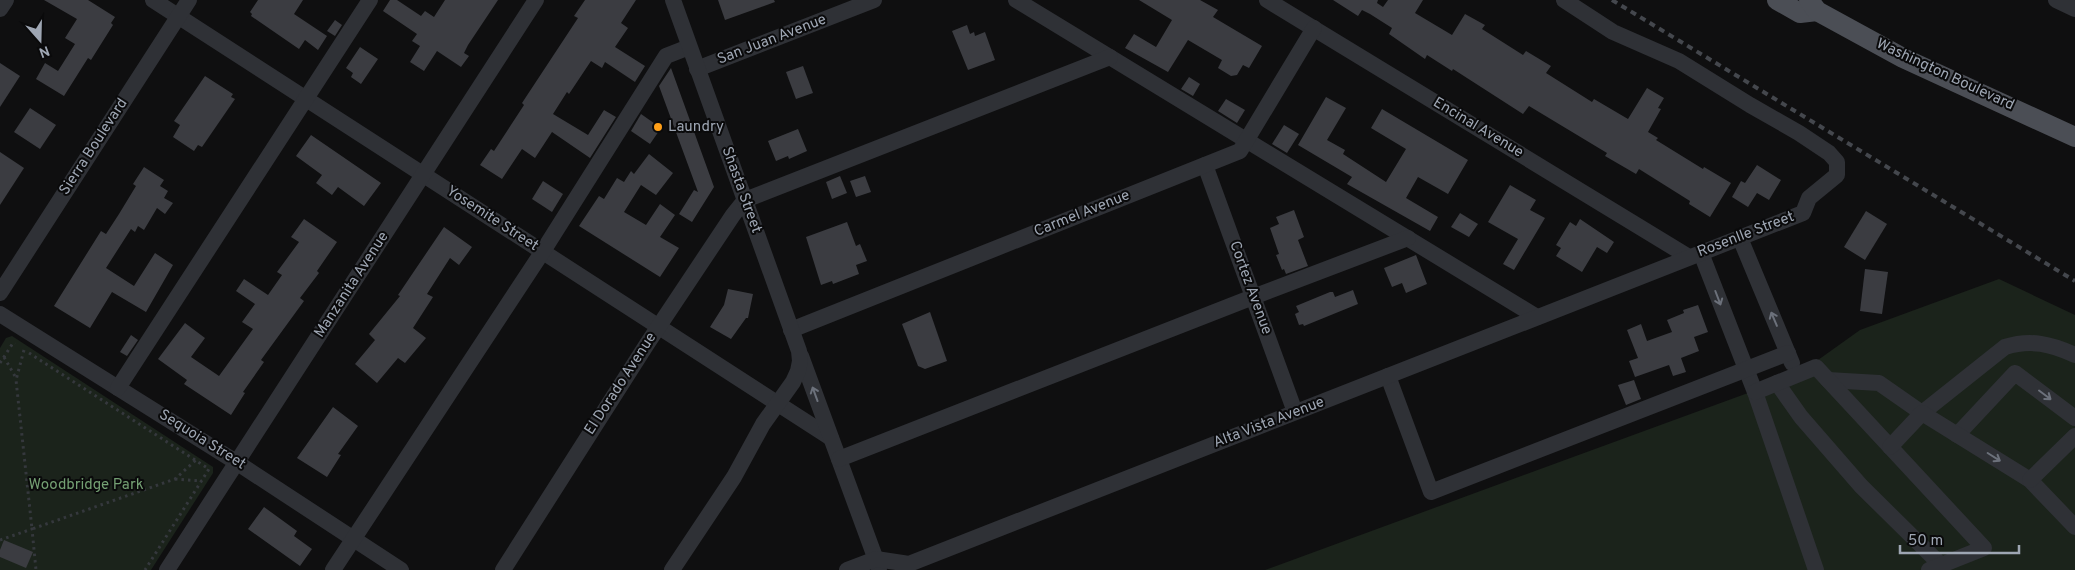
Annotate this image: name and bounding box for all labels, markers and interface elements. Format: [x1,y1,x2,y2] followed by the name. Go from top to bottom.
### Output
[715,10,829,70] street label: San Juan Avenue
[15,15,65,65] north arrow
[1873,35,2017,115] street label: Washington Boulevard
[36,41,52,61] text: N
[1429,94,1527,162] street label: Encinal Avenue
[56,95,132,199] street label: Sierra Boulevard
[668,118,724,137] place label: Laundry
[652,121,664,133] marker: Laundry
[717,144,765,236] street label: Shasta Street
[442,182,542,256] street label: Yosemite Street
[1031,186,1133,242] street label: Carmel Avenue
[1695,208,1797,262] street label: Rosenlle Street
[311,228,393,342] street label: Manzanita Avenue
[1224,239,1276,337] street label: Cortez Avenue
[1714,290,1724,305] one-way arrow
[1768,312,1778,327] one-way arrow
[581,329,661,439] street label: El Dorado Avenue
[810,387,819,403] one-way arrow
[2038,390,2052,400] one-way arrow
[1211,393,1327,453] street label: Alta Vista Avenue
[155,406,249,474] street label: Sequoia Street
[1986,453,2000,463] one-way arrow
[28,476,144,495] park label: Woodbridge Park
[1900,522,2019,554] scale bar
[1908,532,1943,551] text: 50 m

